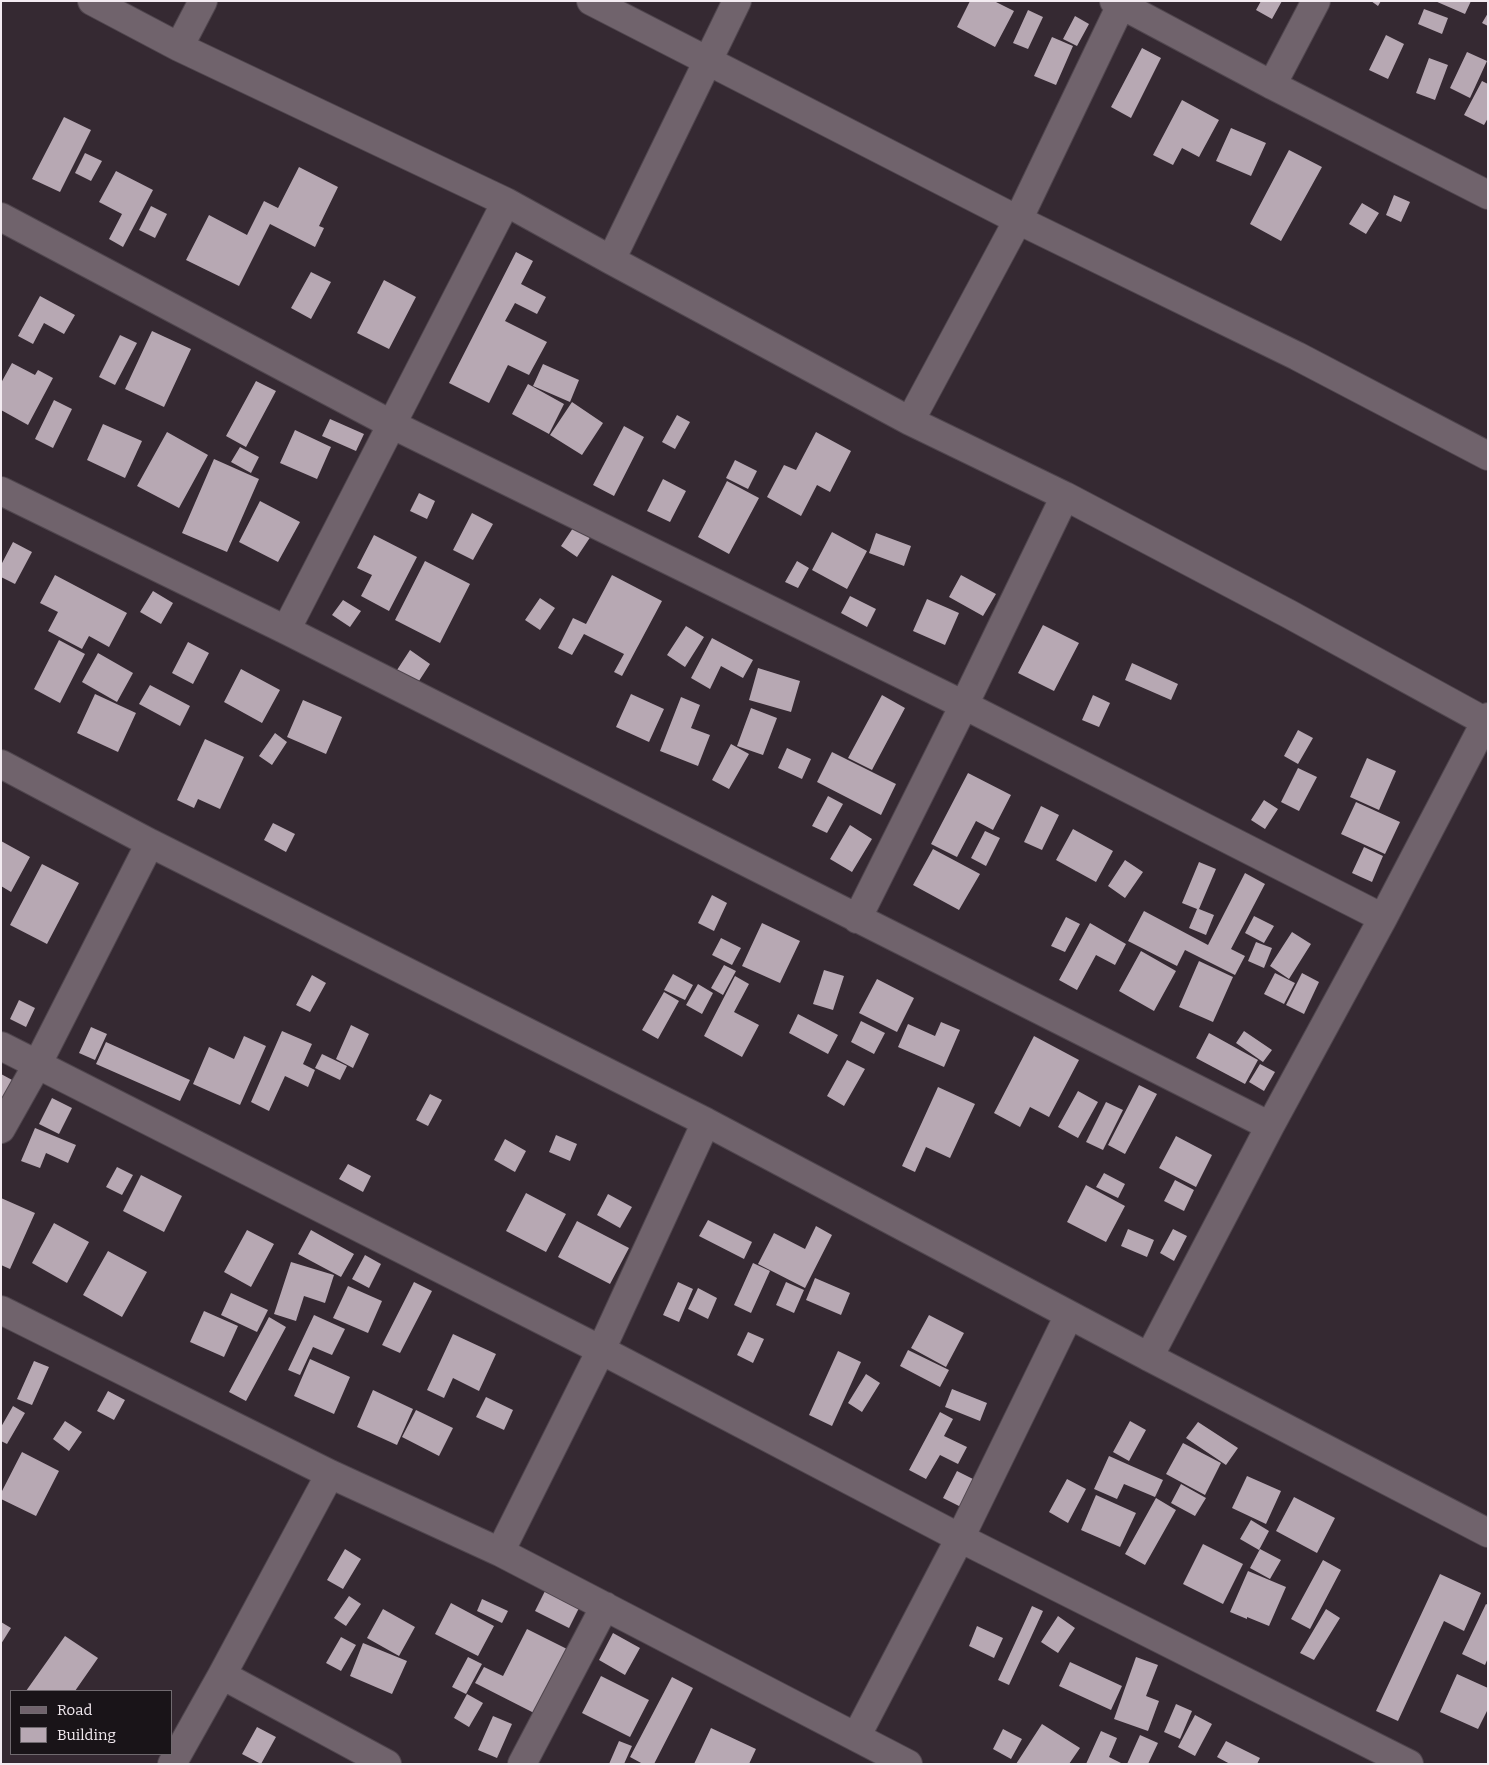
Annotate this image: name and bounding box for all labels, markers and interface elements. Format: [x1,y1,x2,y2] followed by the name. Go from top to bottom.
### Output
[10,1690,172,1755] legend
[57,1701,92,1719] text: Road
[57,1726,116,1744] text: Building

